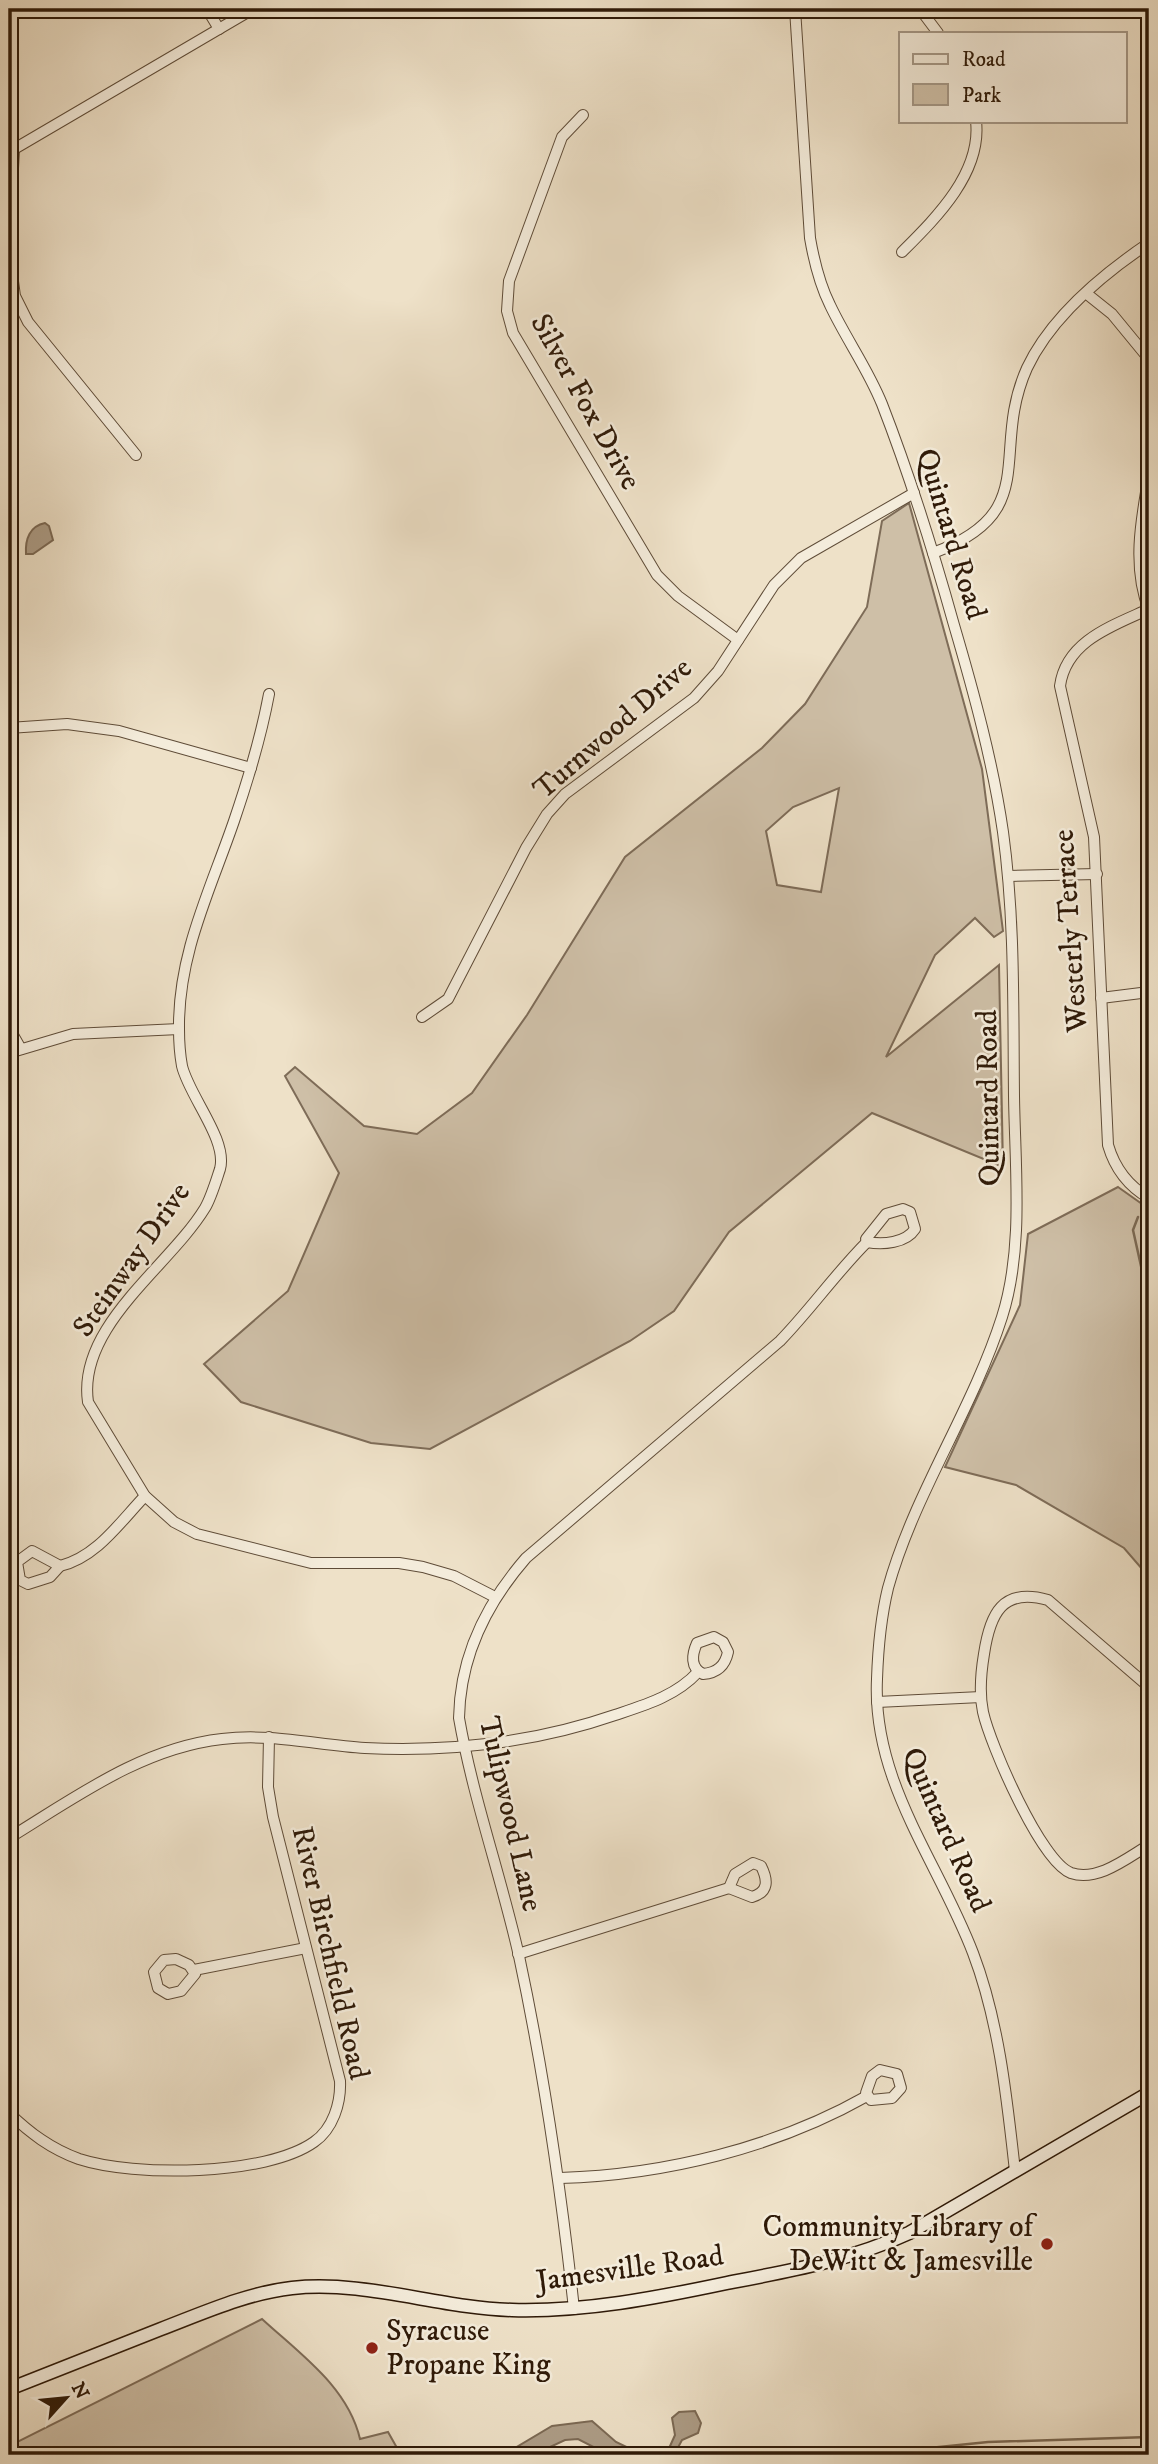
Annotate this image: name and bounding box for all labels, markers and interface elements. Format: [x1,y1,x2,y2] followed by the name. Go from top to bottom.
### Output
[899,32,1126,122] legend
[962,47,1006,73] text: Road
[962,83,1002,109] text: Park
[521,308,649,496] street label: Silver Fox Drive
[907,444,995,624] street label: Quintard Road
[526,650,700,808] street label: Turnwood Drive
[1045,828,1097,1035] street label: Westerly Terrace
[969,1009,1009,1187] street label: Quintard Road
[65,1176,199,1344] street label: Steinway Drive
[470,1713,550,1915] street label: Tulipwood Lane
[893,1742,999,1918] street label: Quintard Road
[283,1823,377,2083] street label: River Birchfield Road
[762,2209,1037,2280] place label: Community Library of DeWitt & Jamesville
[1039,2236,1055,2252] marker: Community Library of DeWitt & Jamesville
[531,2238,726,2301] street label: Jamesville Road
[386,2313,551,2384] place label: Syracuse Propane King
[364,2340,380,2356] marker: Syracuse Propane King
[32,2362,102,2432] north arrow
[66,2379,94,2403] text: N

